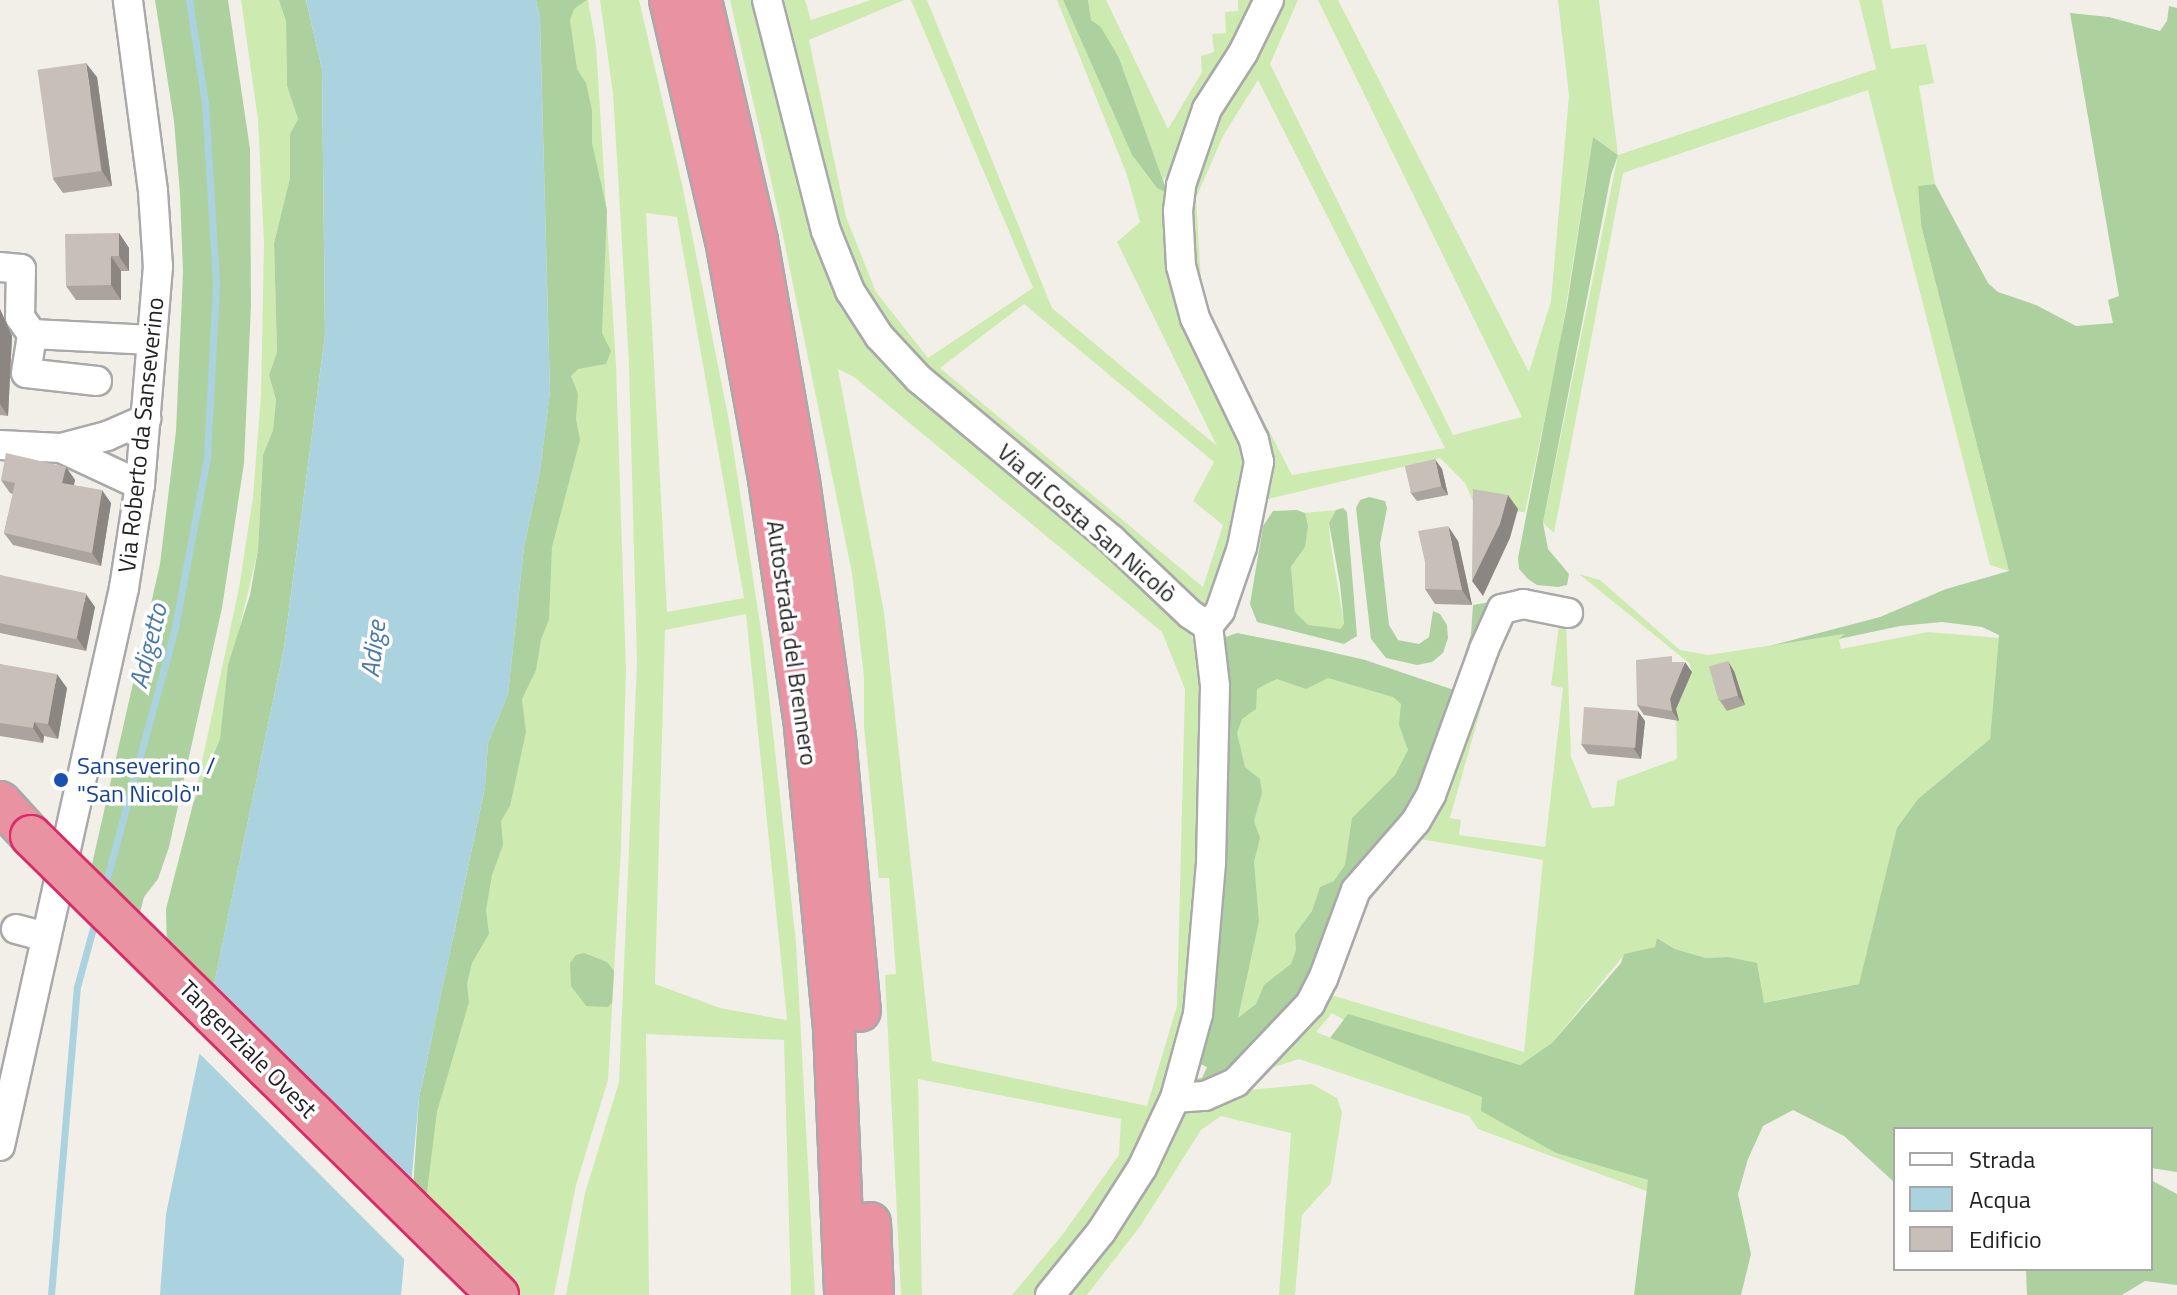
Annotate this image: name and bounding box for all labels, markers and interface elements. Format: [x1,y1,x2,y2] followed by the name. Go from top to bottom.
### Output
[112,296,170,574] street label: Via Roberto da Sanseverino
[992,437,1182,609] street label: Via di Costa San Nicolò
[761,519,823,767] street label: Autostrada del Brennero
[122,600,174,692] water label: Adigetto
[354,619,392,679] water label: Adige
[77,752,216,808] place label: Sanseverino / "San Nicolò"
[52,771,70,789] marker: Sanseverino / "San Nicolò"
[173,974,323,1124] street label: Tangenziale Ovest
[1893,1127,2153,1271] legend
[1969,1141,2035,1177] text: Strada
[1969,1181,2031,1217] text: Acqua
[1969,1221,2042,1257] text: Edificio

